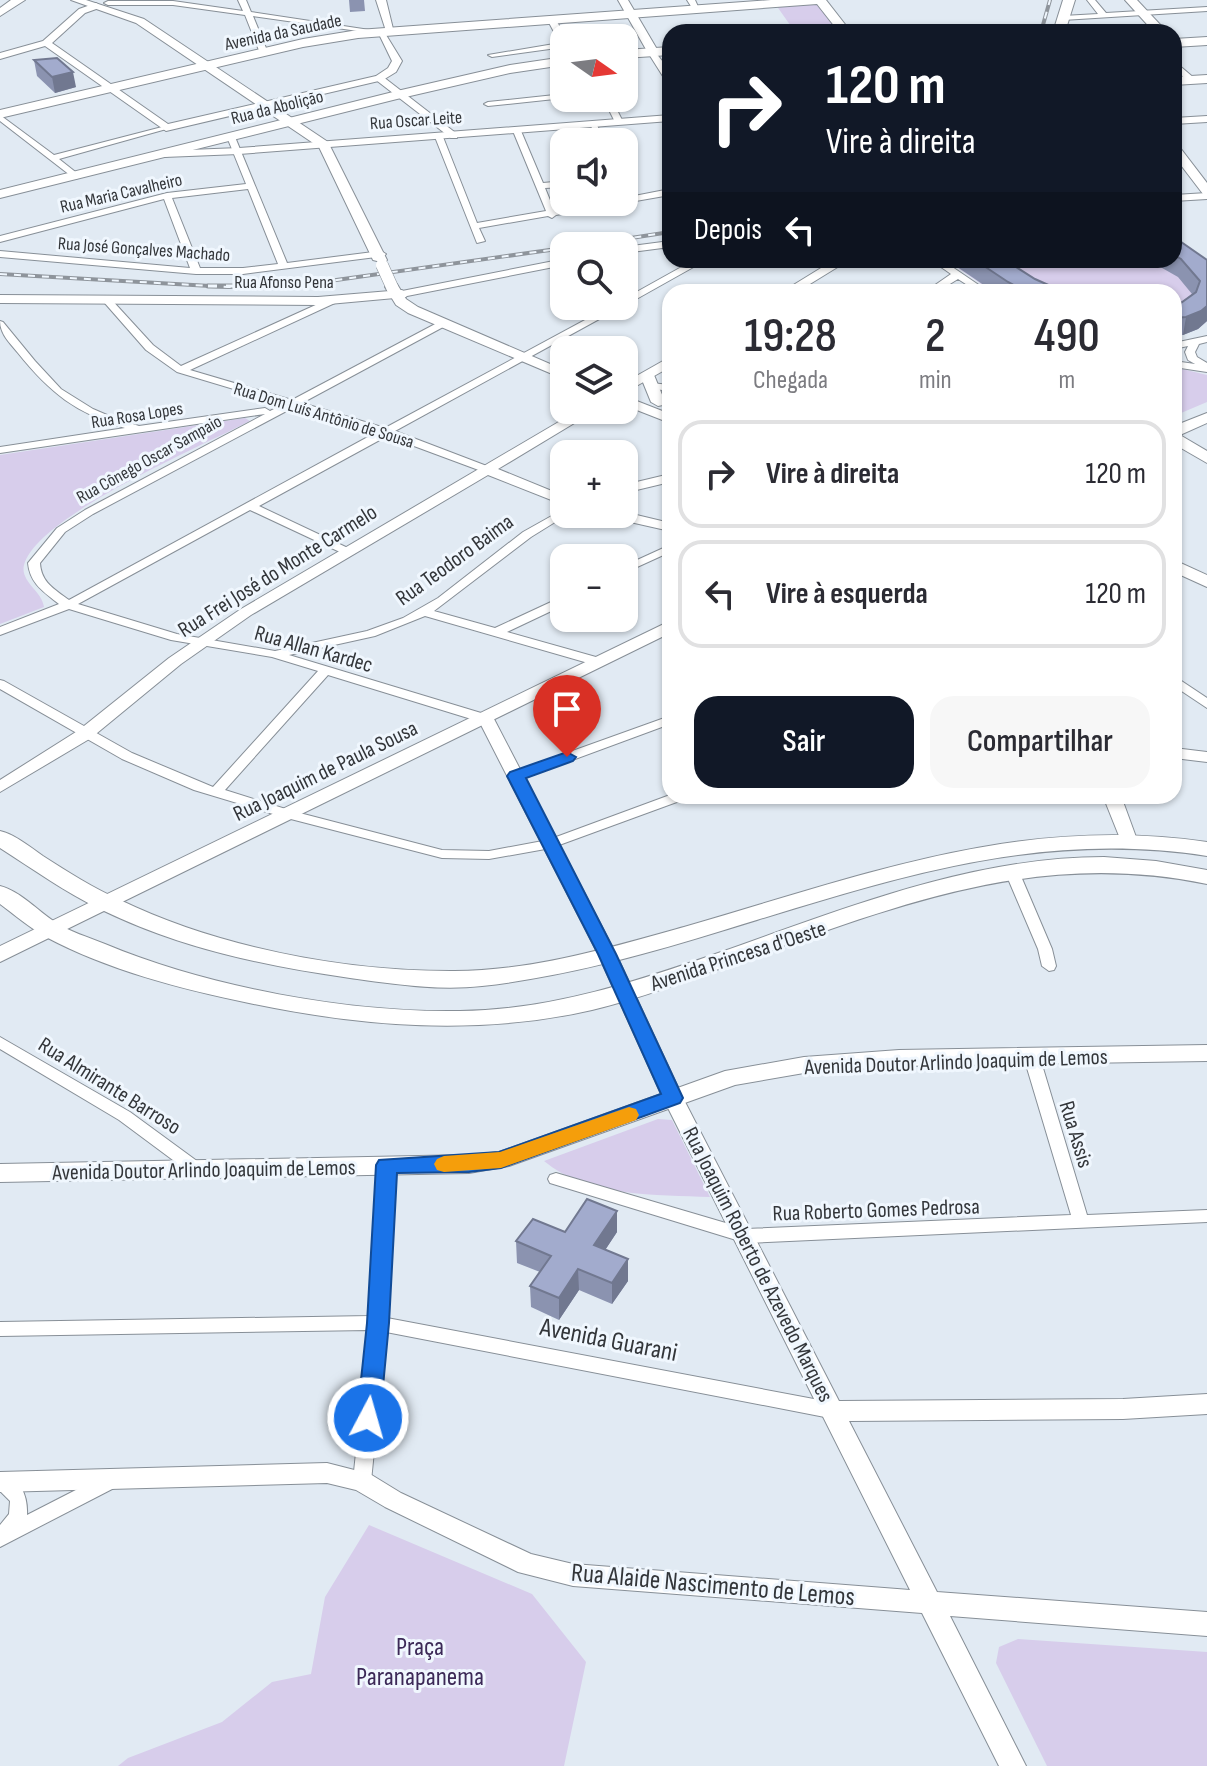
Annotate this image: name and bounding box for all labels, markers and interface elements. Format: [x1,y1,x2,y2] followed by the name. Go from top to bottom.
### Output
[222,10,343,55] street label: Avenida da Saudade
[550,24,638,112] north arrow
[550,24,638,632] map controls
[826,53,946,120] text: 120 m
[694,56,798,160] icon: right
[229,86,325,129] street label: Rua da Abolição
[369,107,463,134] street label: Rua Oscar Leite
[826,121,976,164] text: Vire à direita
[550,128,638,216] button: sound
[58,169,184,218] street label: Rua Maria Cavalheiro
[778,208,822,252] icon: left
[694,212,762,248] text: Depois
[550,232,638,320] button: search
[57,233,231,266] street label: Rua José Gonçalves Machado
[234,272,334,293] street label: Rua Afonso Pena
[744,308,837,365] text: 19:28
[925,308,946,365] text: 2
[1034,308,1100,365] text: 490
[550,336,638,424] button: layers
[753,365,828,396] text: Chegada
[919,365,952,396] text: min
[1058,365,1075,396] text: m
[231,378,416,453] street label: Rua Dom Luís Antônio de Sousa
[90,398,184,433] street label: Rua Rosa Lopes
[73,411,225,508] street label: Rua Cônego Oscar Sampaio
[550,440,638,528] button: +
[698,452,742,496] icon: right
[766,456,899,492] text: Vire à direita
[1085,456,1146,492] text: 120 m
[173,499,382,644] street label: Rua Frei José do Monte Carmelo
[391,509,519,612] street label: Rua Teodoro Baima
[550,544,638,632] button: −
[698,572,742,616] icon: left
[766,576,928,612] text: Vire à esquerda
[1085,576,1146,612] text: 120 m
[251,620,376,679] street label: Rua Allan Kardec
[533,675,601,757] pin
[545,687,589,731] icon: arrive
[694,696,914,788] button: Sair
[930,696,1150,788] button: Compartilhar
[229,715,422,828] street label: Rua Joaquim de Paula Sousa
[646,915,830,998] street label: Avenida Princesa d'Oeste
[33,1032,185,1141] street label: Rua Almirante Barroso
[803,1044,1108,1081] street label: Avenida Doutor Arlindo Joaquim de Lemos
[1053,1098,1098,1171] street label: Rua Assis
[676,1123,839,1407] street label: Rua Joaquim Roberto de Azevedo Marques
[51,1154,356,1187] street label: Avenida Doutor Arlindo Joaquim de Lemos
[772,1193,980,1228] street label: Rua Roberto Gomes Pedrosa
[537,1312,680,1369] street label: Avenida Guarani
[326,1376,410,1460] position arrow
[570,1558,856,1613] street label: Rua Alaide Nascimento de Lemos
[356,1632,484,1693] park label: Praça Paranapanema

